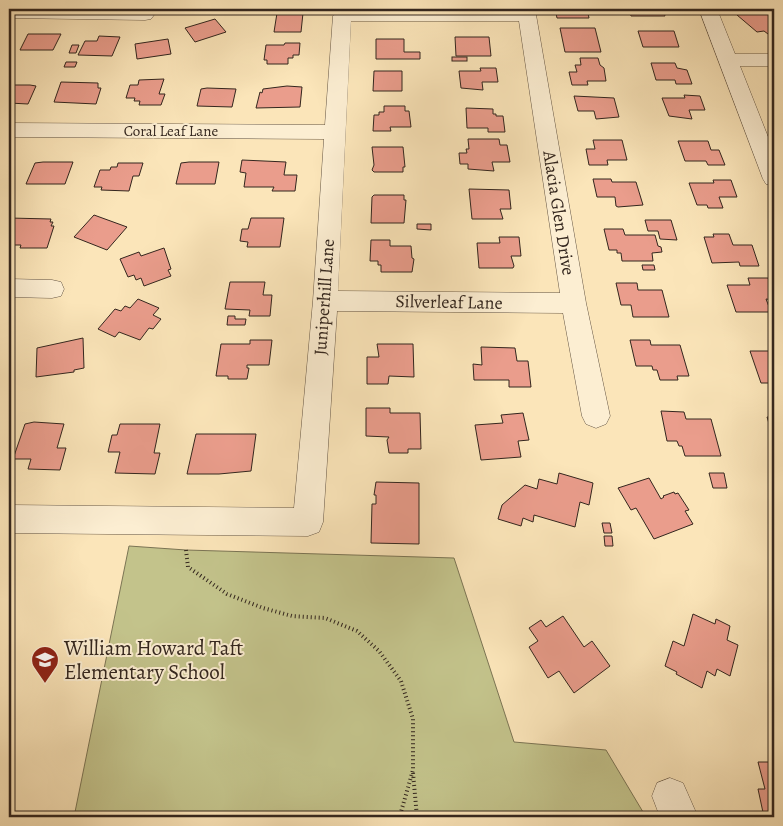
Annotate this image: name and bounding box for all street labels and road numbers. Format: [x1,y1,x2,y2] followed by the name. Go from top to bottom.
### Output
[124,121,219,141] street label: Coral Leaf Lane
[537,148,581,277] street label: Alacia Glen Drive
[308,238,340,356] street label: Juniperhill Lane
[395,289,503,315] street label: Silverleaf Lane

